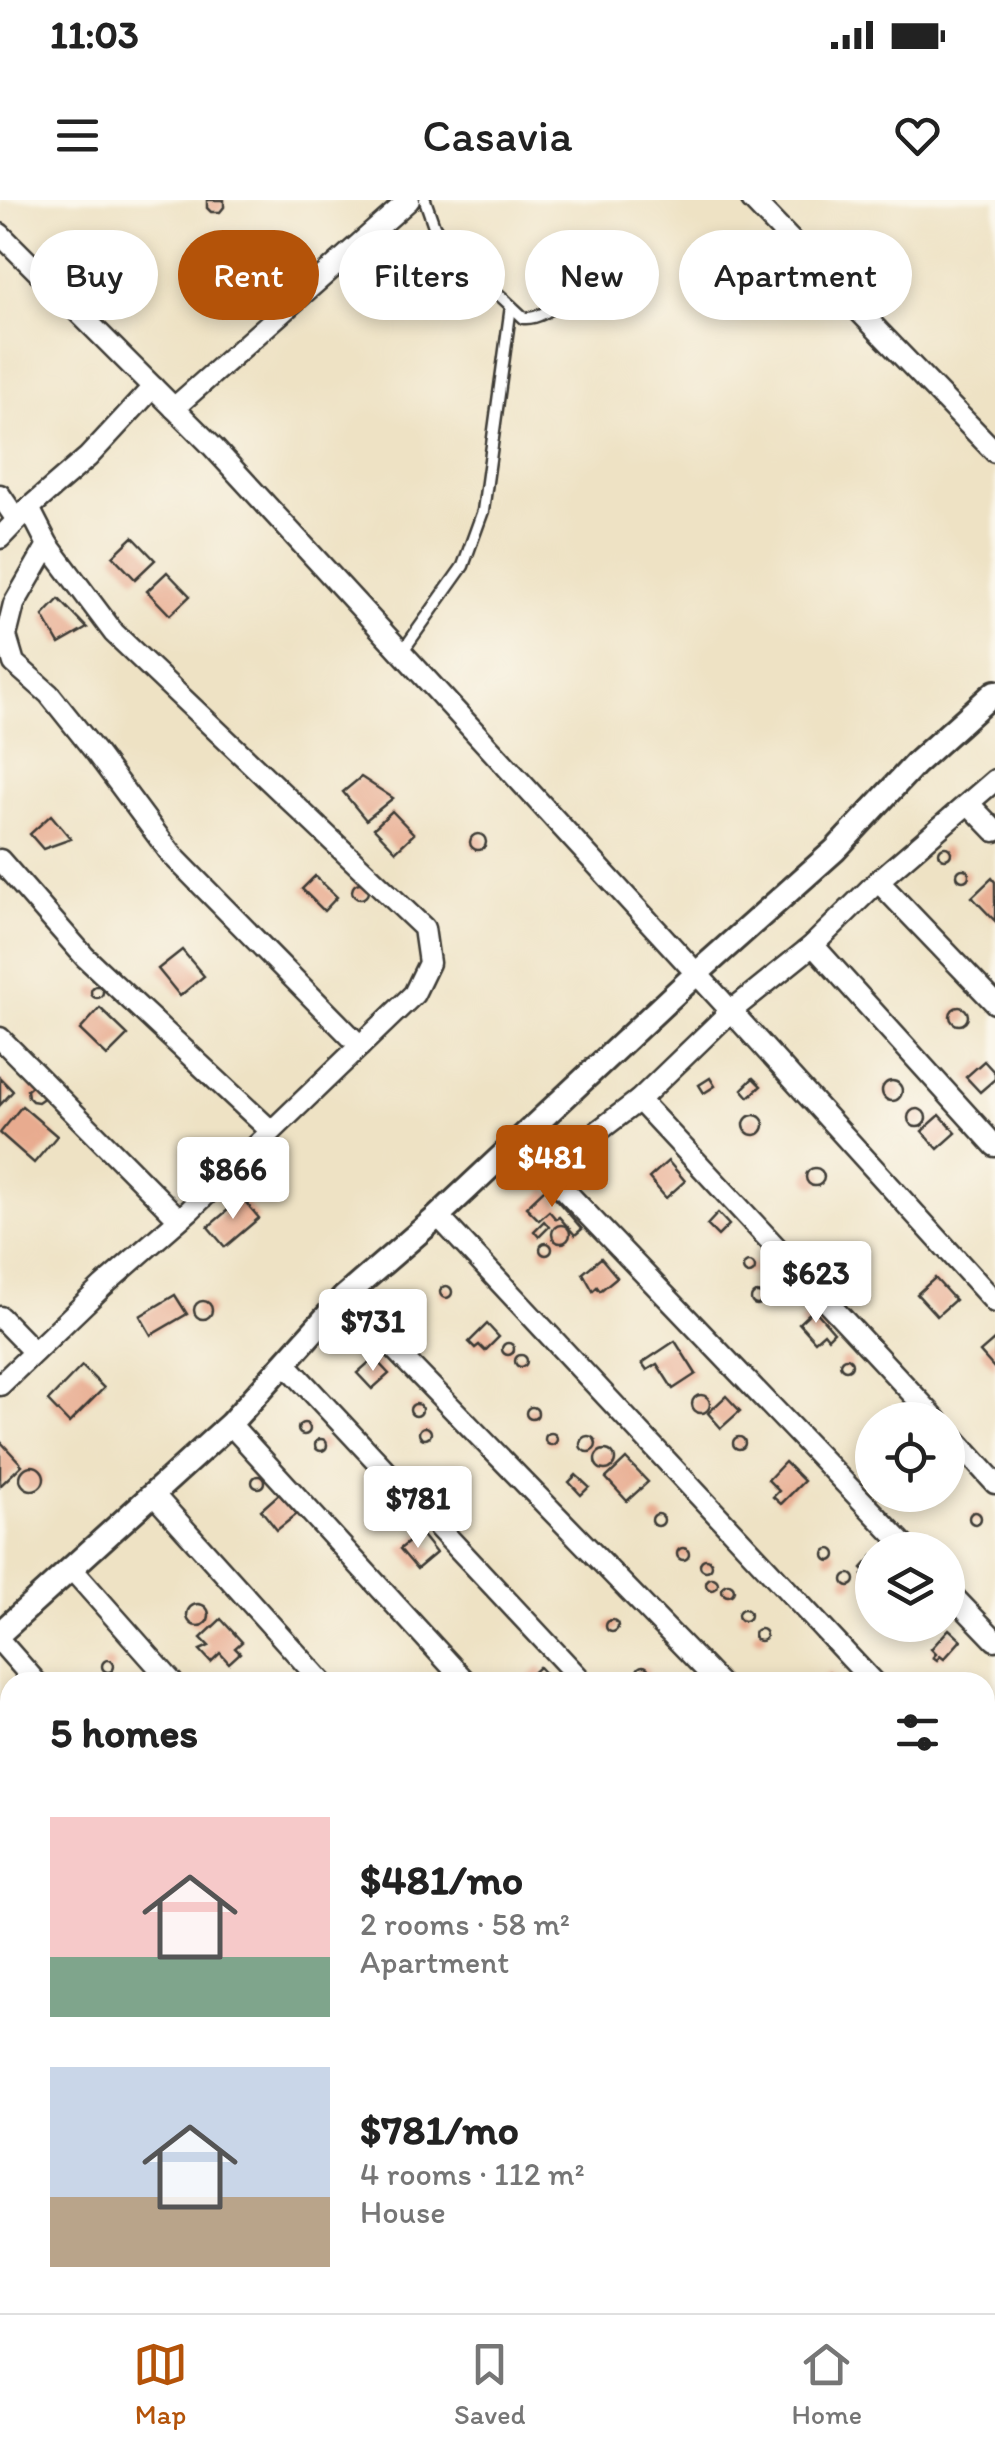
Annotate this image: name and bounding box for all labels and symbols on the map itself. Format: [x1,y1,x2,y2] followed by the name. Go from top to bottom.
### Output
[493,1125,611,1210] pin: $481
[174,1137,292,1222] pin: $866
[757,1241,875,1326] pin: $623
[314,1289,432,1374] pin: $731
[359,1466,477,1551] pin: $781

